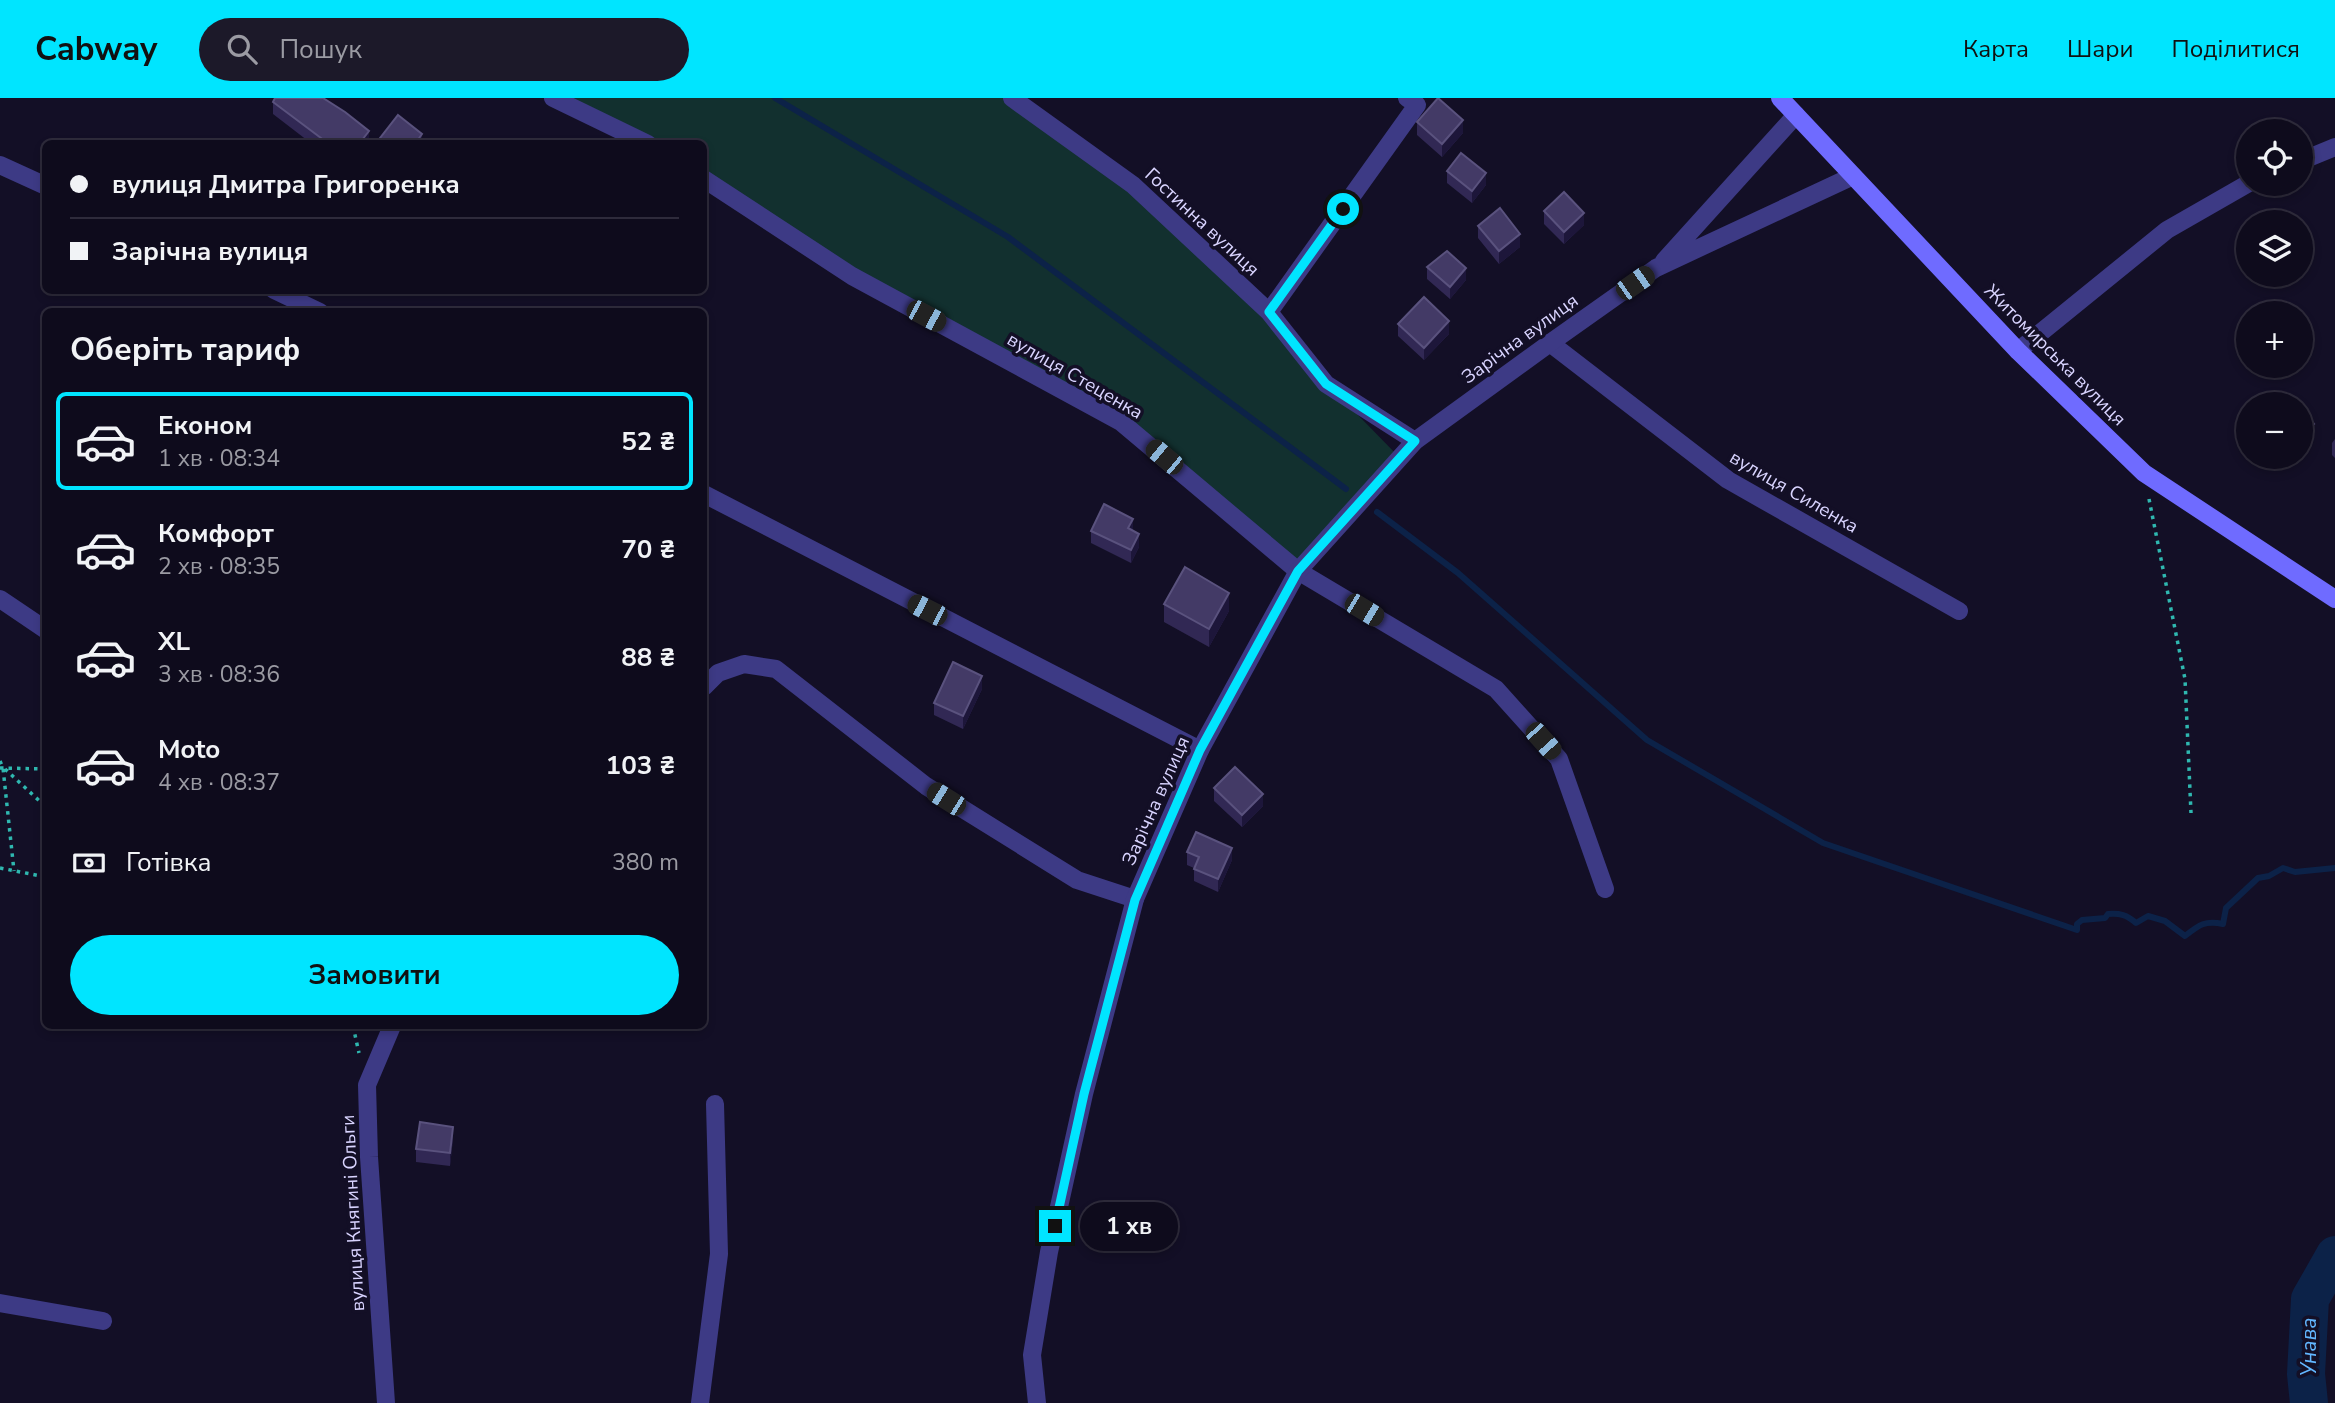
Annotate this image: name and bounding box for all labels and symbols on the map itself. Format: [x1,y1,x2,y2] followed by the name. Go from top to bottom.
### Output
[1139,162,1265,282] street label: Гостинна вулиця
[1327,193,1359,225] route start
[1612,262,1659,304] car
[1978,278,2132,432] street label: Житомирська вулиця
[1456,288,1584,390] street label: Зарічна вулиця
[903,297,950,335] car
[1002,327,1148,425] street label: вулиця Стеценка
[1142,435,1187,479] car
[1725,445,1863,539] street label: вулиця Силенка
[1341,590,1388,630] car
[904,591,951,629] car
[1522,718,1565,764] car
[1116,732,1196,870] street label: Зарічна вулиця
[923,779,970,819] car
[335,1114,371,1312] street label: вулиця Княгині Ольги
[1080,1202,1178,1250] callout: 1 хв
[1039,1210,1071,1242] route end
[2295,1318,2323,1376] water label: Унава

